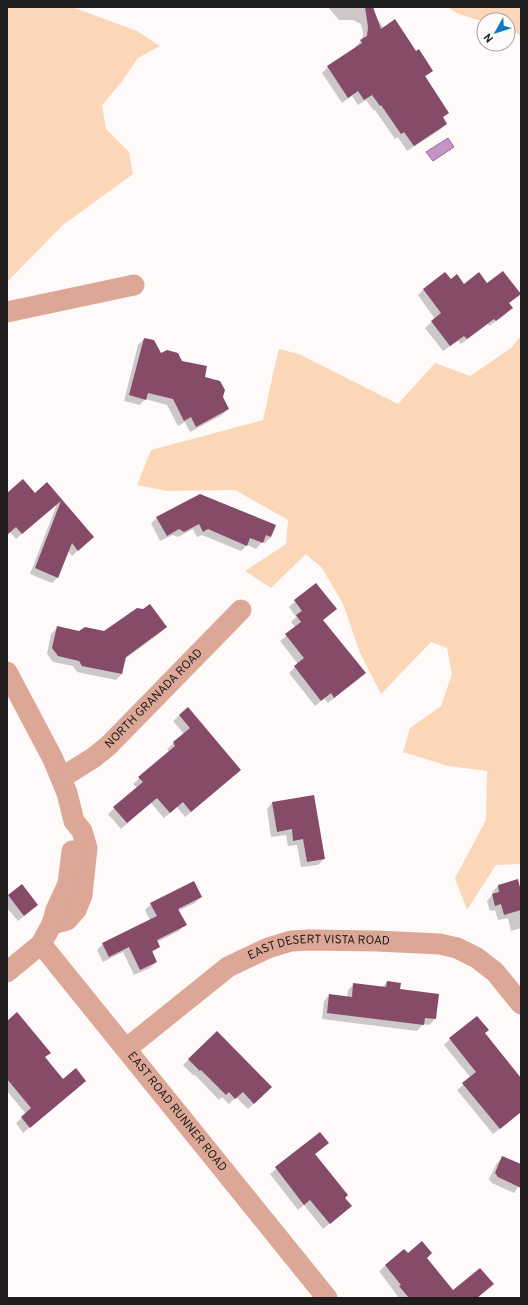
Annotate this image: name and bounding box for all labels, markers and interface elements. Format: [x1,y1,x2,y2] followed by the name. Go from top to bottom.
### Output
[476,12,516,52] north arrow
[481,30,497,45] text: N
[102,645,207,752] street label: NORTH GRANADA ROAD
[245,932,390,964] street label: EAST DESERT VISTA ROAD
[123,1049,230,1175] street label: EAST ROAD RUNNER ROAD

